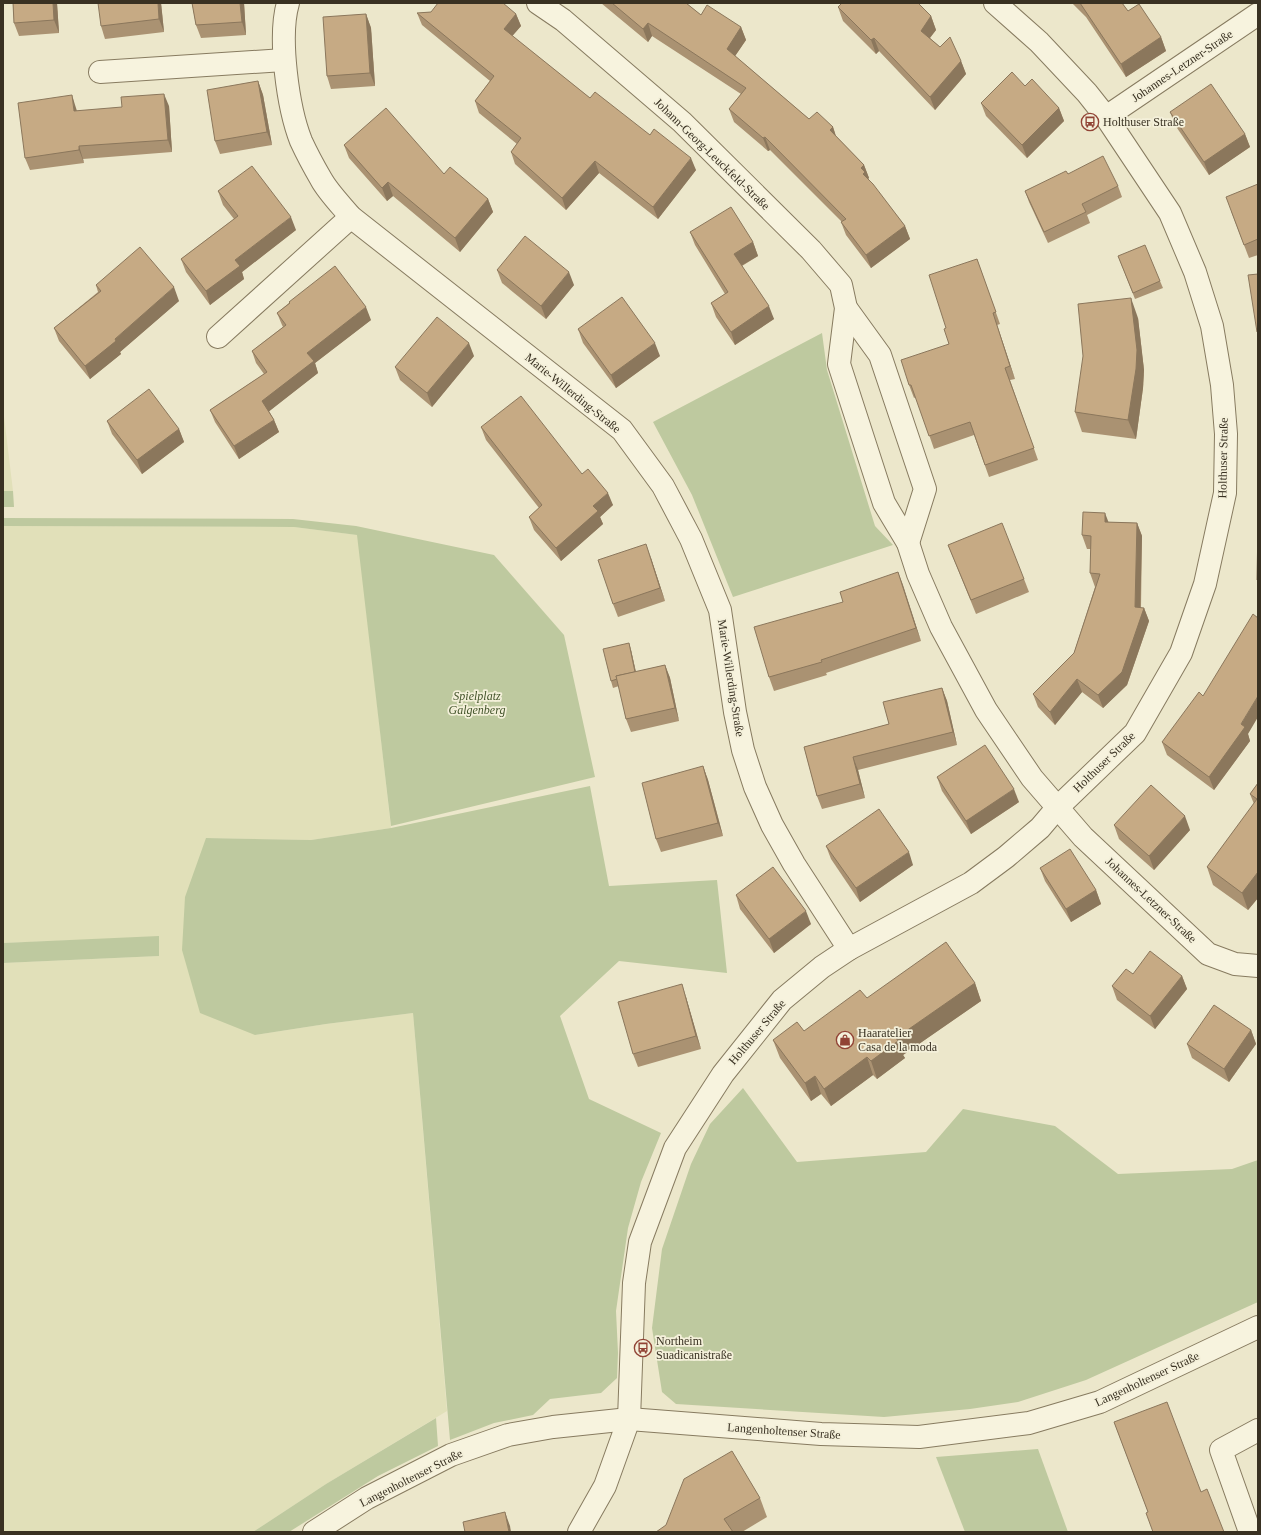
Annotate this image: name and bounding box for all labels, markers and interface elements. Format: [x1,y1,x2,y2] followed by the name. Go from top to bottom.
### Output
[1129,27,1235,105] street label: Johannes-Letzner-Straße
[651,95,773,213] street label: Johann-Georg-Leuckfeld-Straße
[1080,112,1100,132] bus stop icon: Holthuser Straße
[1103,115,1184,129] place label: Holthuser Straße
[522,350,624,436] street label: Marie-Willerding-Straße
[1215,417,1231,499] street label: Holthuser Straße
[715,618,747,738] street label: Marie-Willerding-Straße
[449,689,505,717] park label: Spielplatz Galgenberg
[1070,729,1138,795] street label: Holthuser Straße
[1103,854,1199,946] street label: Johannes-Letzner-Straße
[726,996,788,1068] street label: Holthuser Straße
[858,1026,938,1054] place label: Haaratelier Casa de la moda
[835,1030,855,1050] shop icon: Haaratelier Casa de la moda
[656,1334,732,1362] place label: Northeim Suadicanistraße
[633,1338,653,1358] bus stop icon: Northeim Suadicanistraße
[1093,1349,1201,1409] street label: Langenholtenser Straße
[727,1420,841,1442] street label: Langenholtenser Straße
[357,1446,465,1510] street label: Langenholtenser Straße

